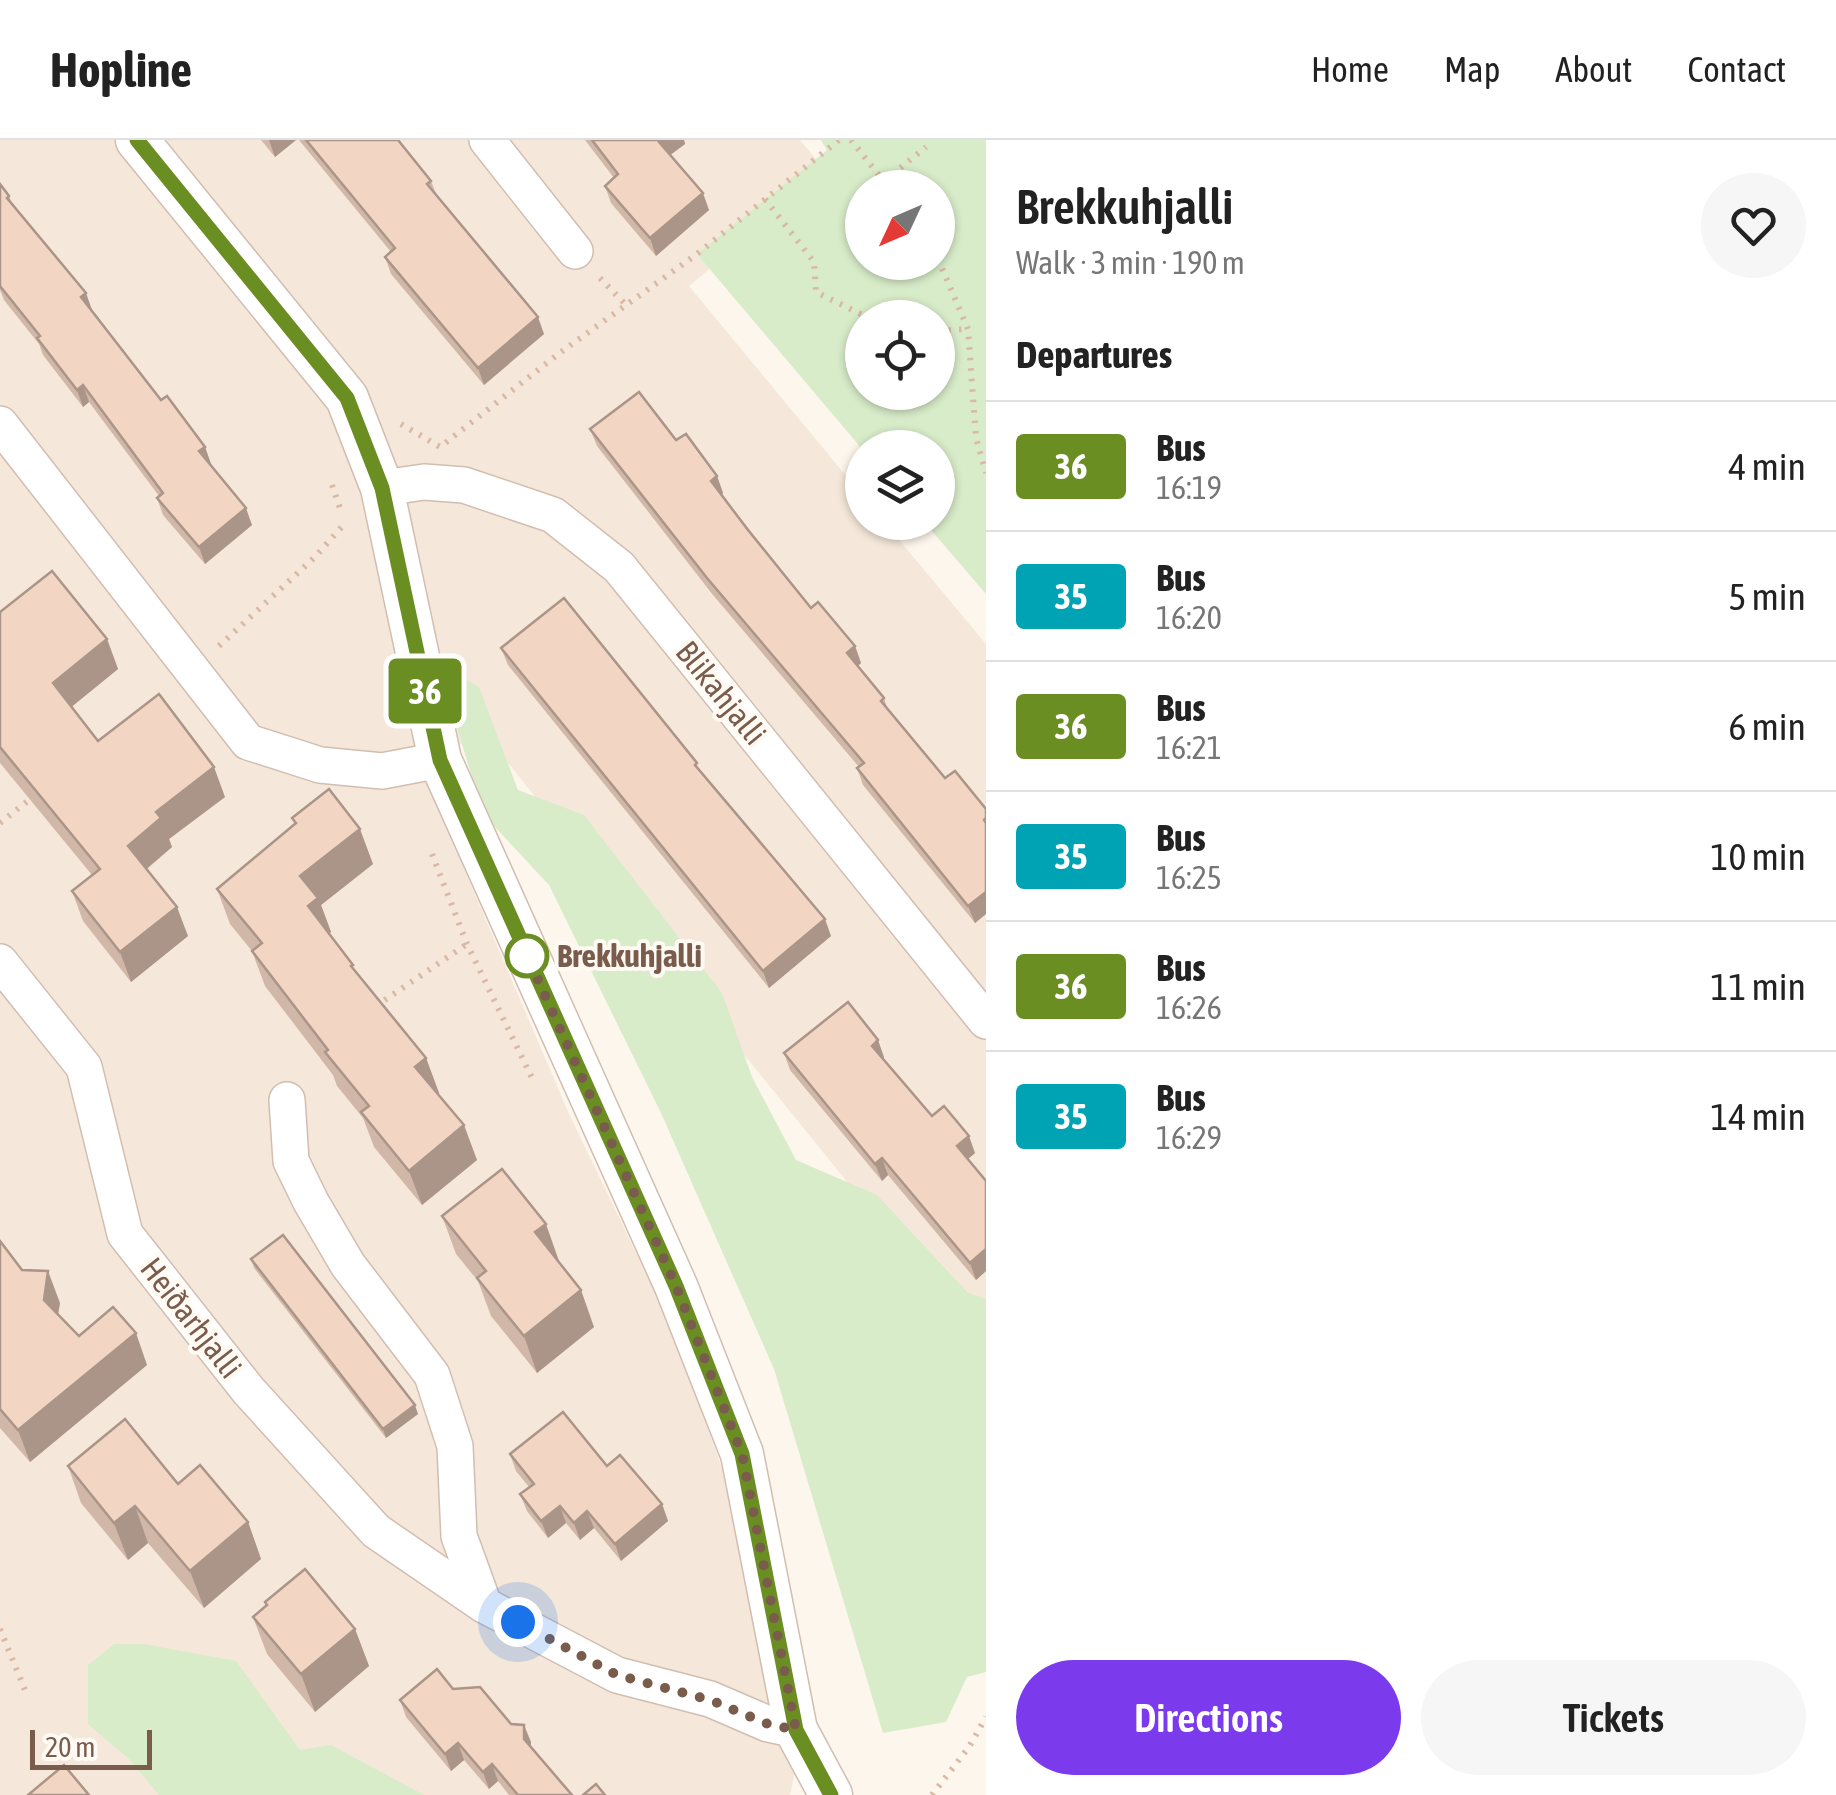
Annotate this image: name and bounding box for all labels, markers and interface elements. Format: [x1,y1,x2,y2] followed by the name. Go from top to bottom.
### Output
[50,42,192,97] text: Hopline
[1311,49,1389,89] text: Home
[1444,49,1500,89] text: Map
[1555,49,1632,89] text: About
[1687,49,1786,89] text: Contact
[845,170,955,280] north arrow
[845,170,955,540] map controls
[1701,173,1806,278] button: heart
[1016,179,1233,234] text: Brekkuhjalli
[1016,244,1245,281] text: Walk · 3 min · 190 m
[845,300,955,410] button: locate
[1016,333,1172,376] text: Departures
[1156,426,1206,469] text: Bus
[845,430,955,540] button: layers
[1728,445,1806,488] text: 4 min
[1055,446,1087,486] text: 36
[1156,469,1222,506] text: 16:19
[1156,556,1206,599] text: Bus
[1728,575,1806,618] text: 5 min
[1055,576,1087,616] text: 35
[1156,599,1222,636] text: 16:20
[669,634,774,752] street label: Blikahjalli
[380,658,470,724] line badge: 36
[409,671,441,711] text: 36
[1156,686,1206,729] text: Bus
[1728,705,1806,748] text: 6 min
[1055,706,1087,746] text: 36
[1156,729,1222,766] text: 16:21
[1156,816,1206,859] text: Bus
[1711,835,1806,878] text: 10 min
[1055,836,1087,876] text: 35
[1156,859,1222,896] text: 16:25
[506,935,548,977] marker: Brekkuhjalli
[557,937,702,974] place label: Brekkuhjalli
[1156,946,1206,989] text: Bus
[1711,965,1806,1008] text: 11 min
[1055,966,1087,1006] text: 36
[1156,989,1222,1026] text: 16:26
[1156,1076,1206,1119] text: Bus
[1711,1095,1806,1138] text: 14 min
[1055,1096,1087,1136] text: 35
[1156,1119,1222,1156] text: 16:29
[133,1250,250,1385] street label: Heiðarhjalli
[493,1597,543,1647] your location
[1016,1660,1401,1775] button: Directions
[1421,1660,1806,1775] button: Tickets
[30,1725,152,1770] scale bar
[45,1731,95,1763] text: 20 m

